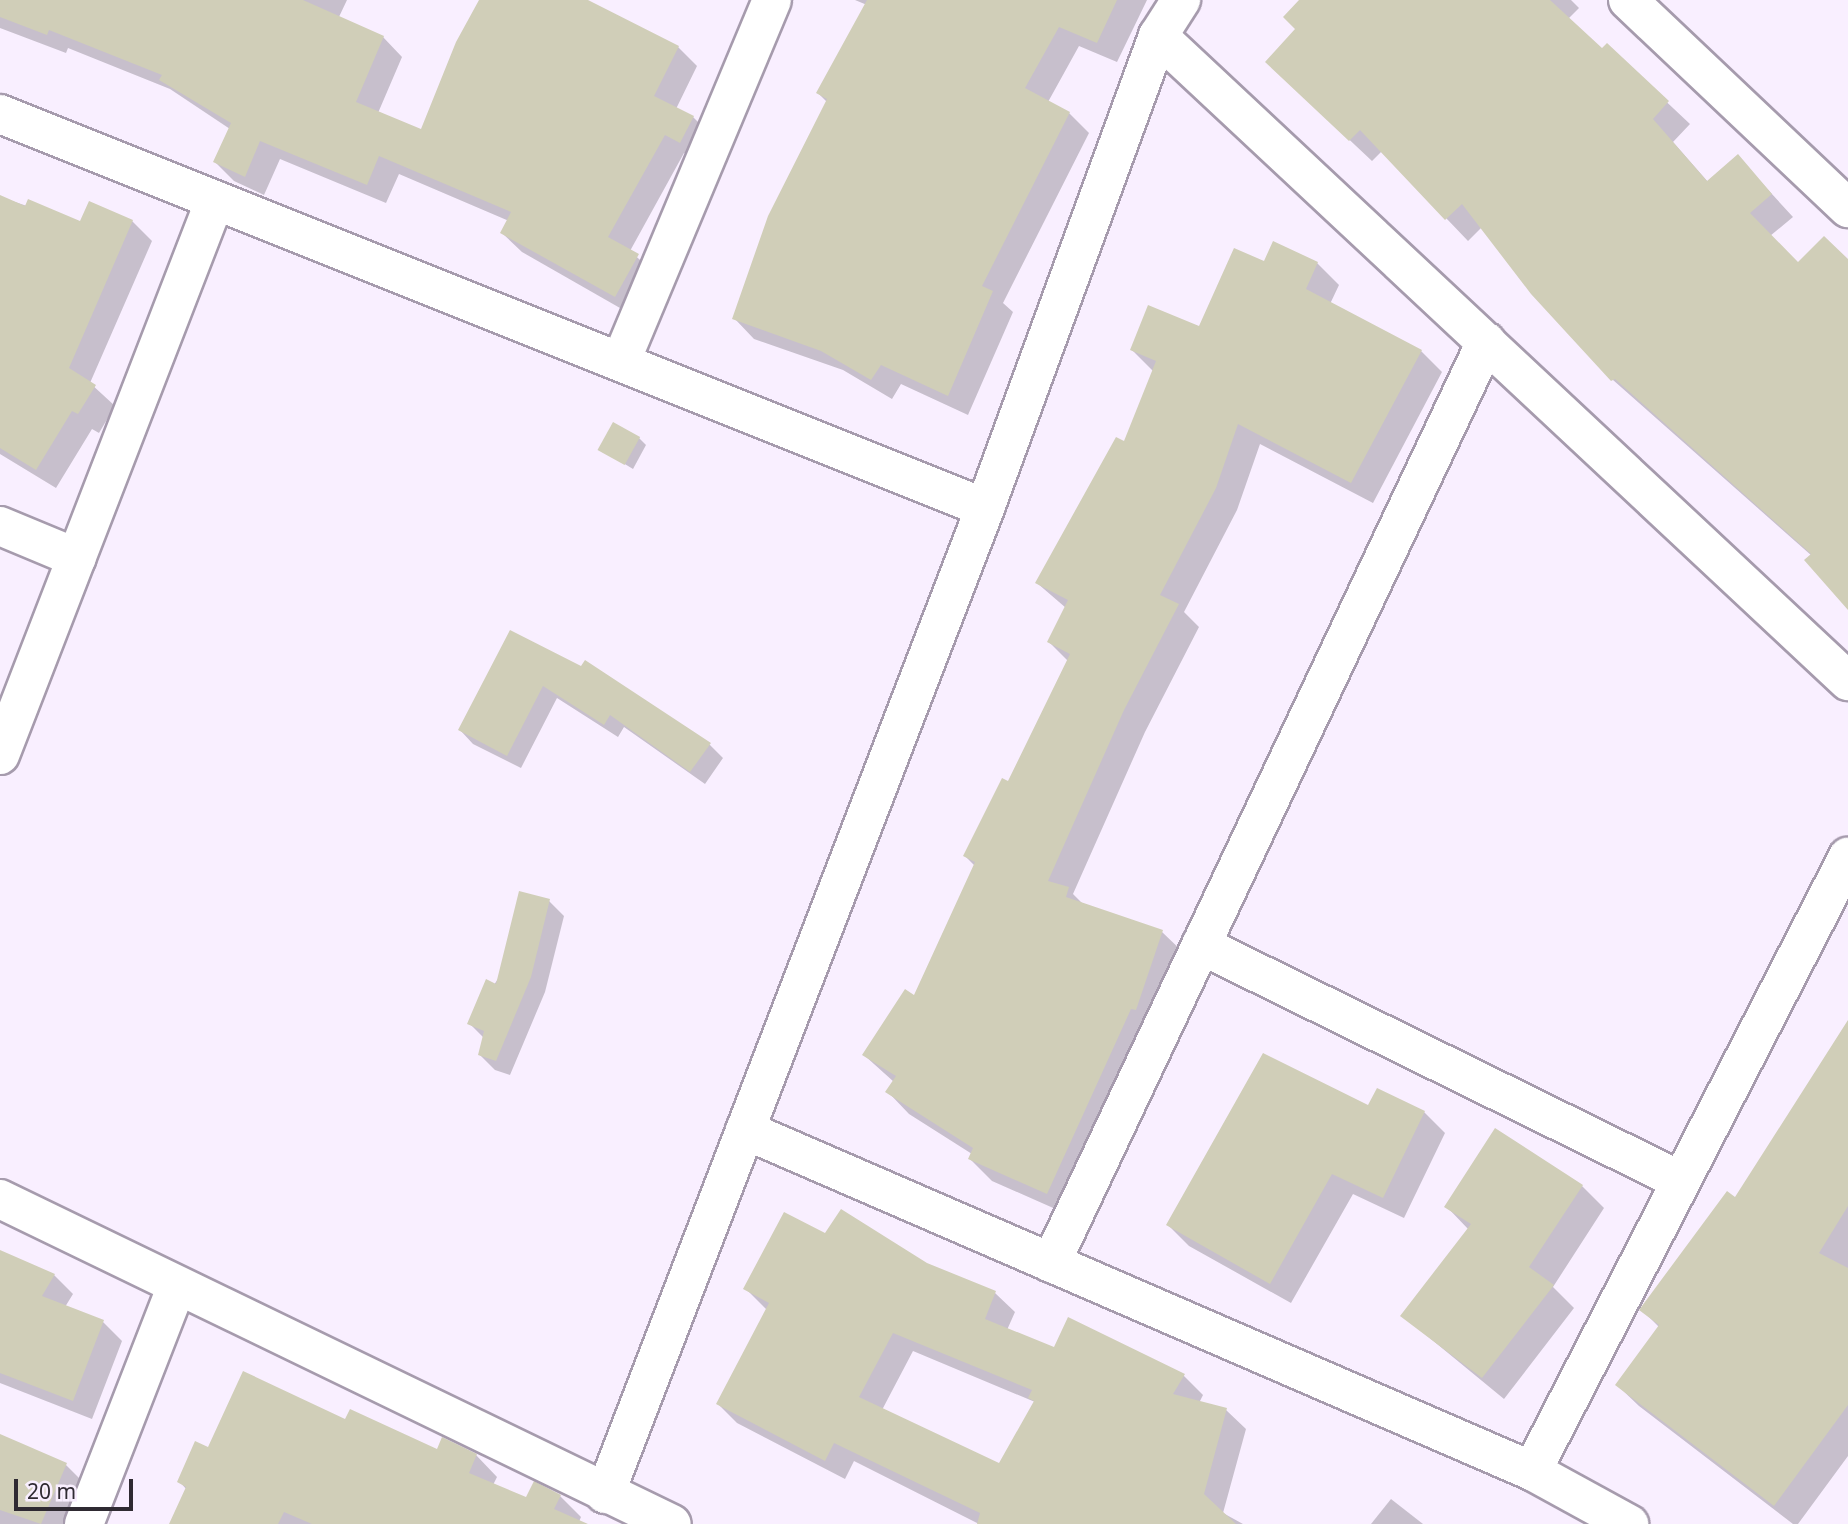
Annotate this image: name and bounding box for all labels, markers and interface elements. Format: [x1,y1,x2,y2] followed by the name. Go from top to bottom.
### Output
[18,1464,136,1508] scale bar
[27,1477,76,1505] text: 20 m

